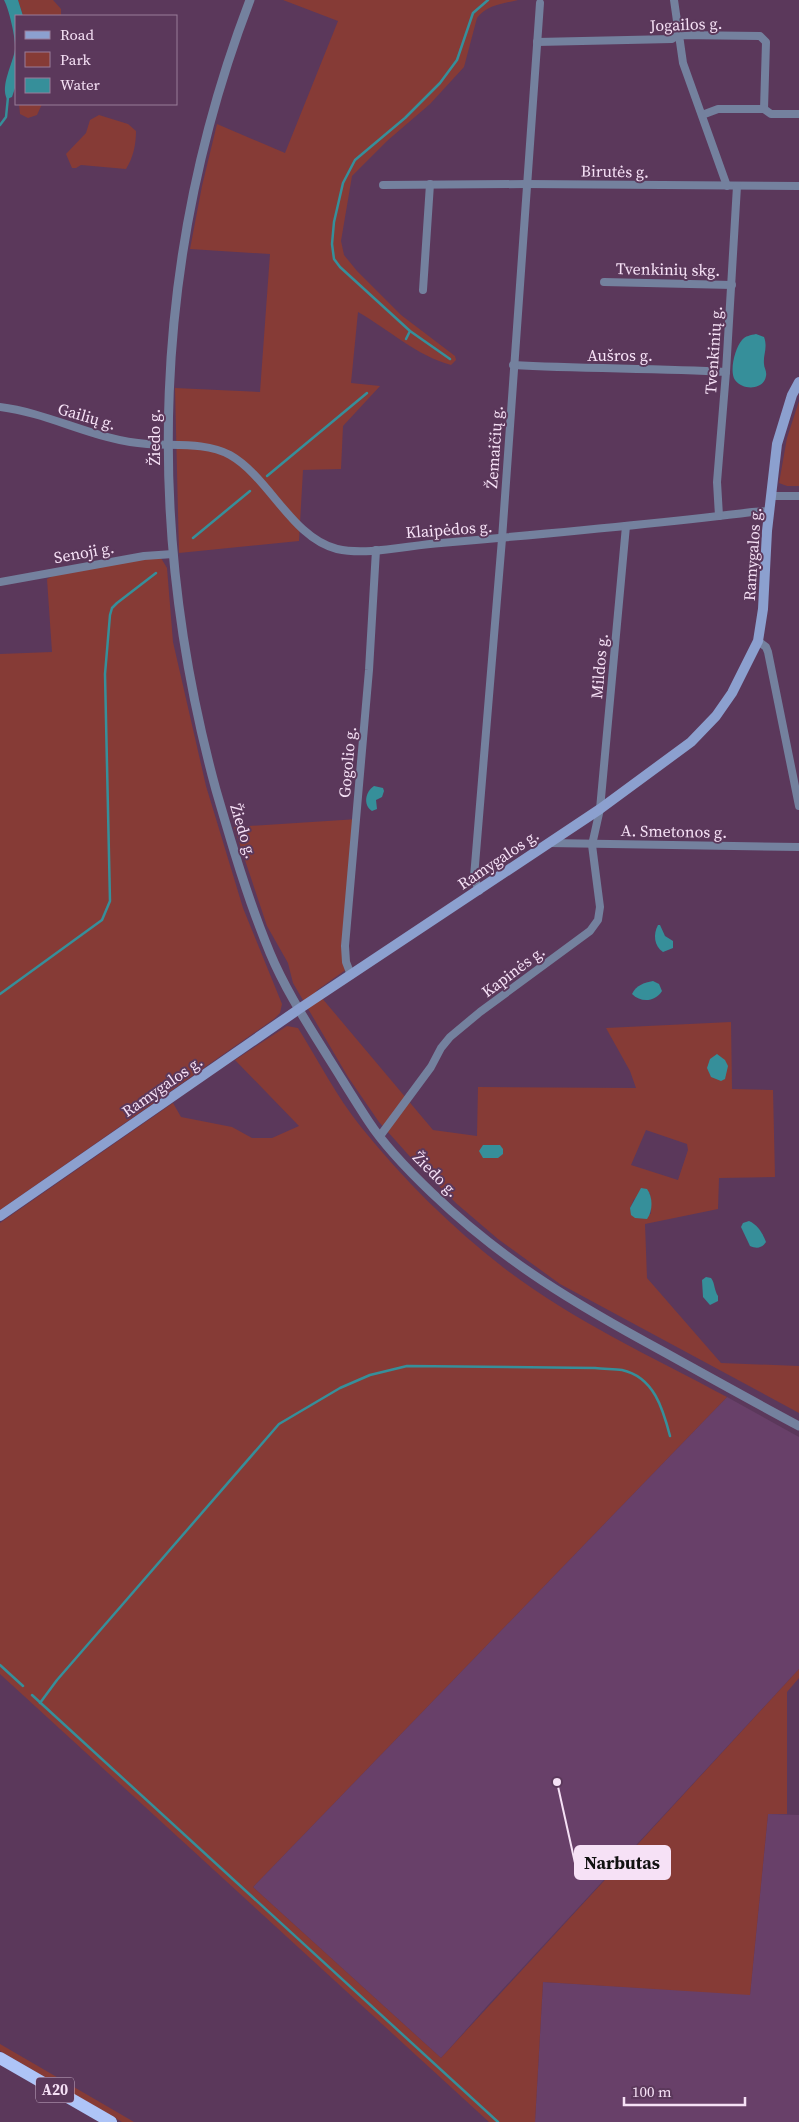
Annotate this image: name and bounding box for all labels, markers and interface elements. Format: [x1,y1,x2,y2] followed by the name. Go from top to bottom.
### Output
[648,12,723,36] street label: Jogailos g.
[15,15,178,105] legend
[60,24,94,45] text: Road
[60,49,92,70] text: Park
[60,74,101,95] text: Water
[581,159,649,183] street label: Birutės g.
[616,257,720,281] street label: Tvenkinių skg.
[699,305,727,395] street label: Tvenkinių g.
[587,344,653,366] street label: Aušros g.
[55,397,119,435] street label: Gailių g.
[480,405,508,489] street label: Žemaičių g.
[143,409,165,465] street label: Žiedo g.
[738,506,766,602] street label: Ramygalos g.
[405,515,493,543] street label: Klaipėdos g.
[52,536,116,568] street label: Senoji g.
[585,632,613,700] street label: Mildos g.
[333,725,361,799] street label: Gogolio g.
[225,801,263,861] street label: Žiedo g.
[621,819,727,843] street label: A. Smetonos g.
[453,824,543,894] street label: Ramygalos g.
[477,940,549,1002] street label: Kapinės g.
[117,1050,207,1122] street label: Ramygalos g.
[408,1146,464,1202] street label: Žiedo g.
[575,1846,670,1879] callout: Narbutas
[584,1850,660,1875] text: Narbutas
[624,2074,745,2106] scale bar
[36,2078,74,2102] road number: A20
[632,2081,672,2102] text: 100 m

